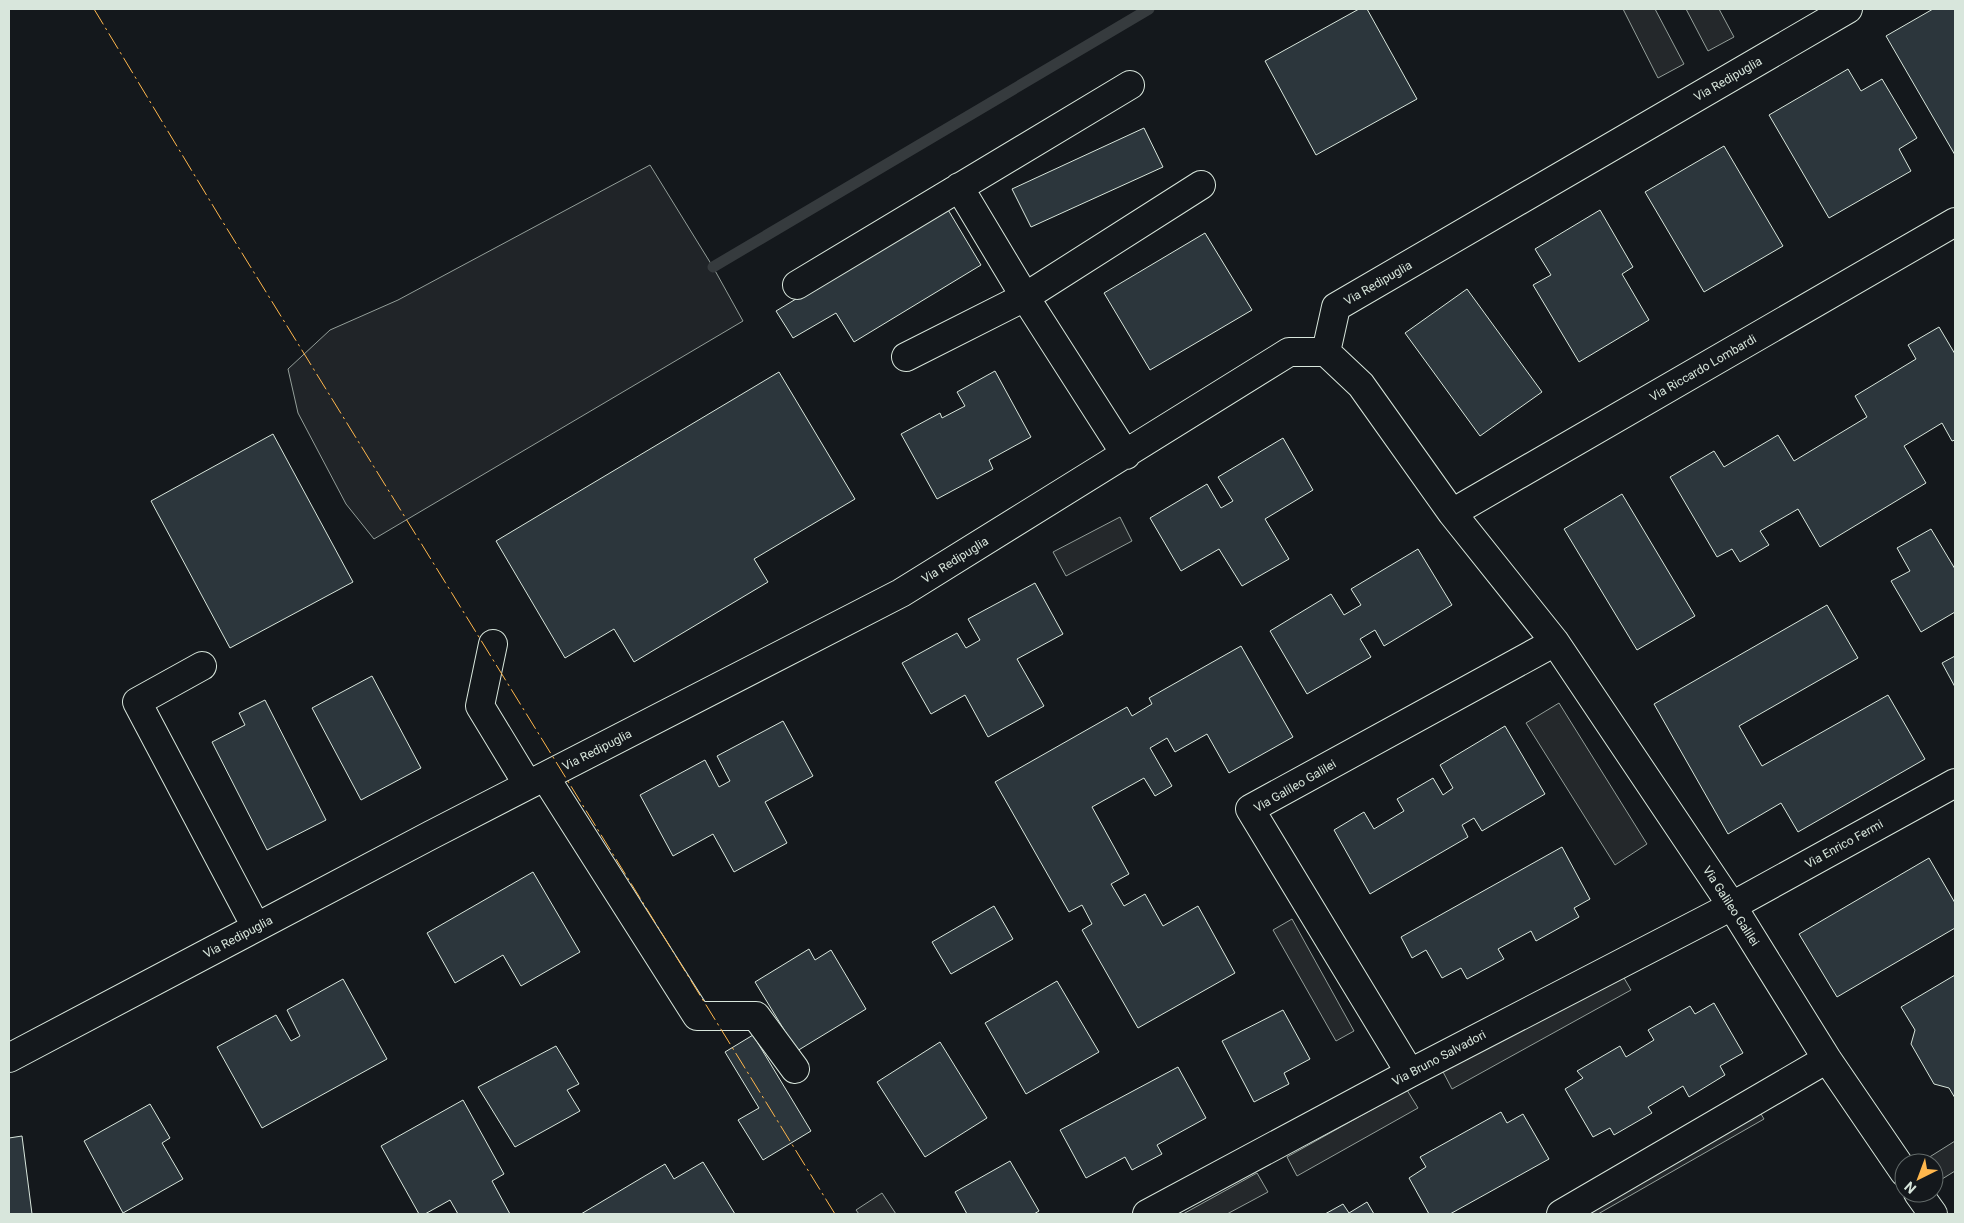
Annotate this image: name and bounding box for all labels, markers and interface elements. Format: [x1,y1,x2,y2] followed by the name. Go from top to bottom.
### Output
[1692,54,1764,104] street label: Via Redipuglia
[1342,258,1414,308] street label: Via Redipuglia
[1647,332,1759,404] street label: Via Riccardo Lombardi
[919,534,991,586] street label: Via Redipuglia
[560,727,634,773] street label: Via Redipuglia
[1251,757,1339,815] street label: Via Galileo Galilei
[1803,817,1885,871] street label: Via Enrico Fermi
[1700,863,1762,949] street label: Via Galileo Galilei
[201,913,275,961] street label: Via Redipuglia
[1390,1027,1488,1089] street label: Via Bruno Salvadori
[1894,1153,1944,1203] north arrow
[1901,1178,1919,1197] text: N

